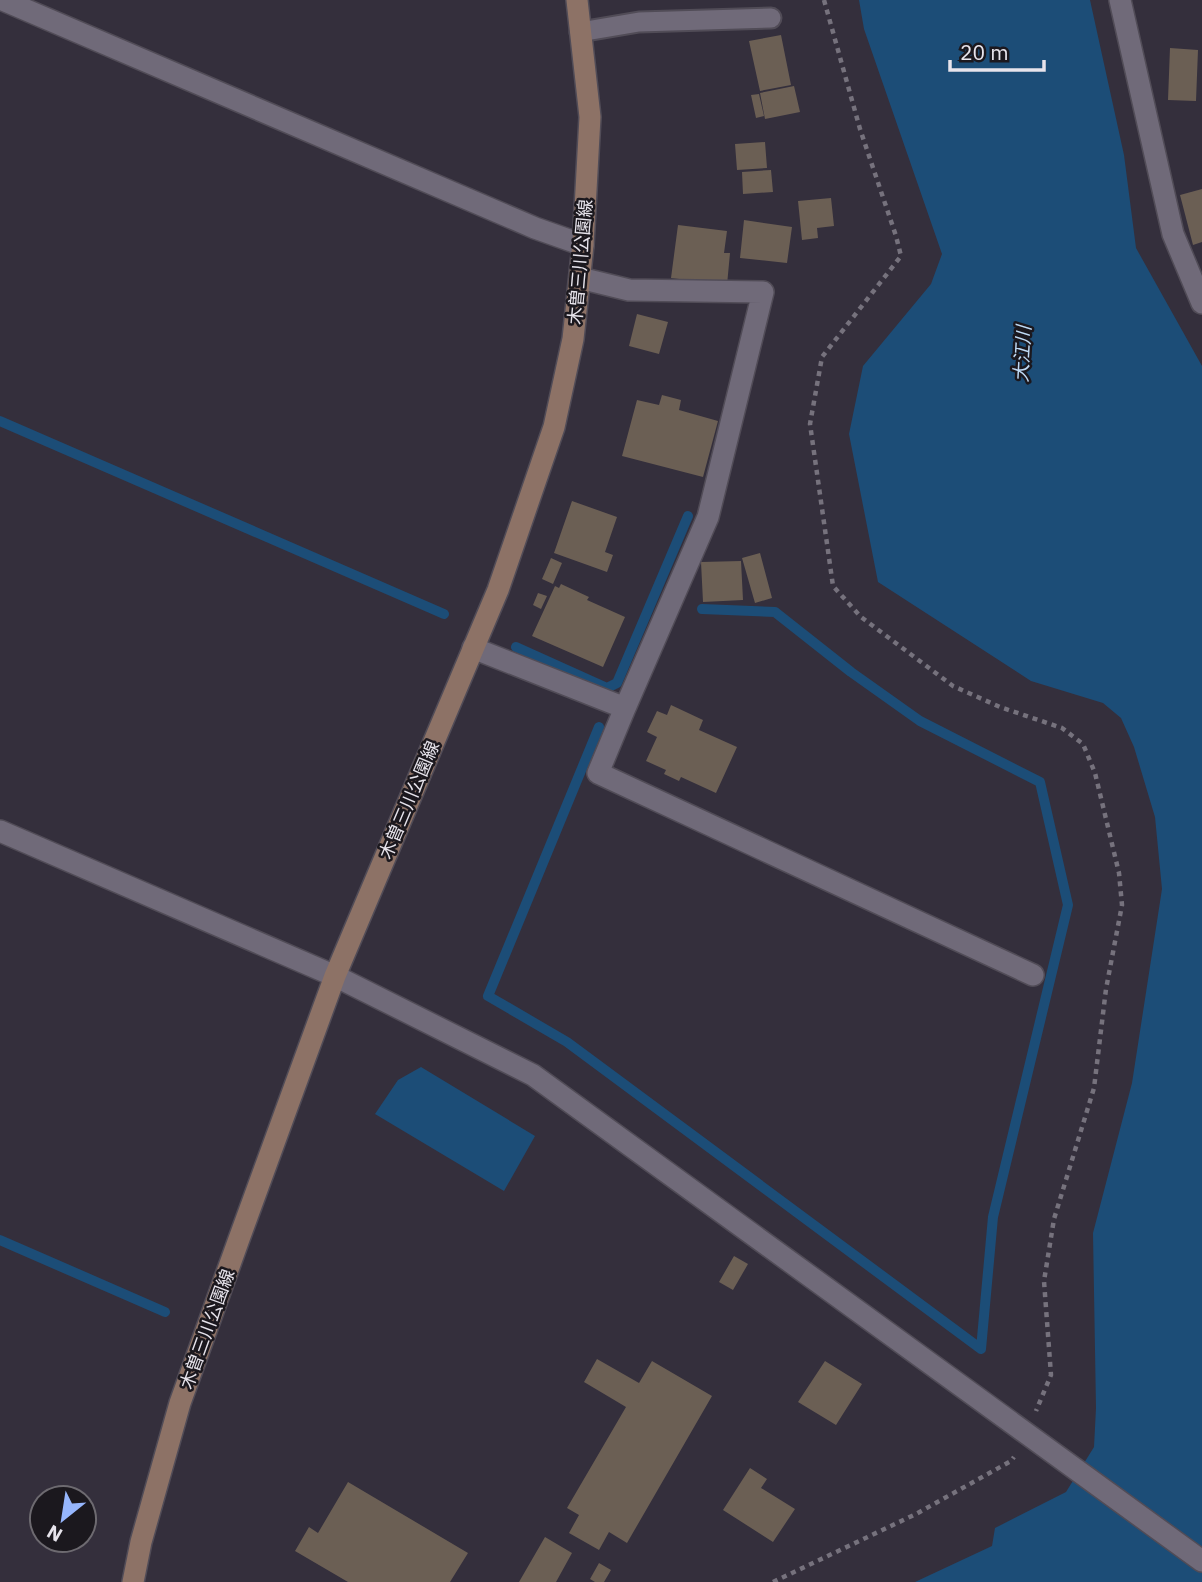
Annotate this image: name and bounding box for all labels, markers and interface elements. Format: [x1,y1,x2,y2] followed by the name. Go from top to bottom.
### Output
[950,28,1044,72] scale bar
[960,38,1009,66] text: 20 m
[563,198,597,326] street label: 木曽三川公園線
[1009,323,1036,383] water label: 大江川
[374,738,444,862] street label: 木曽三川公園線
[175,1266,239,1392] street label: 木曽三川公園線
[28,1484,98,1554] north arrow
[43,1520,66,1548] text: N

